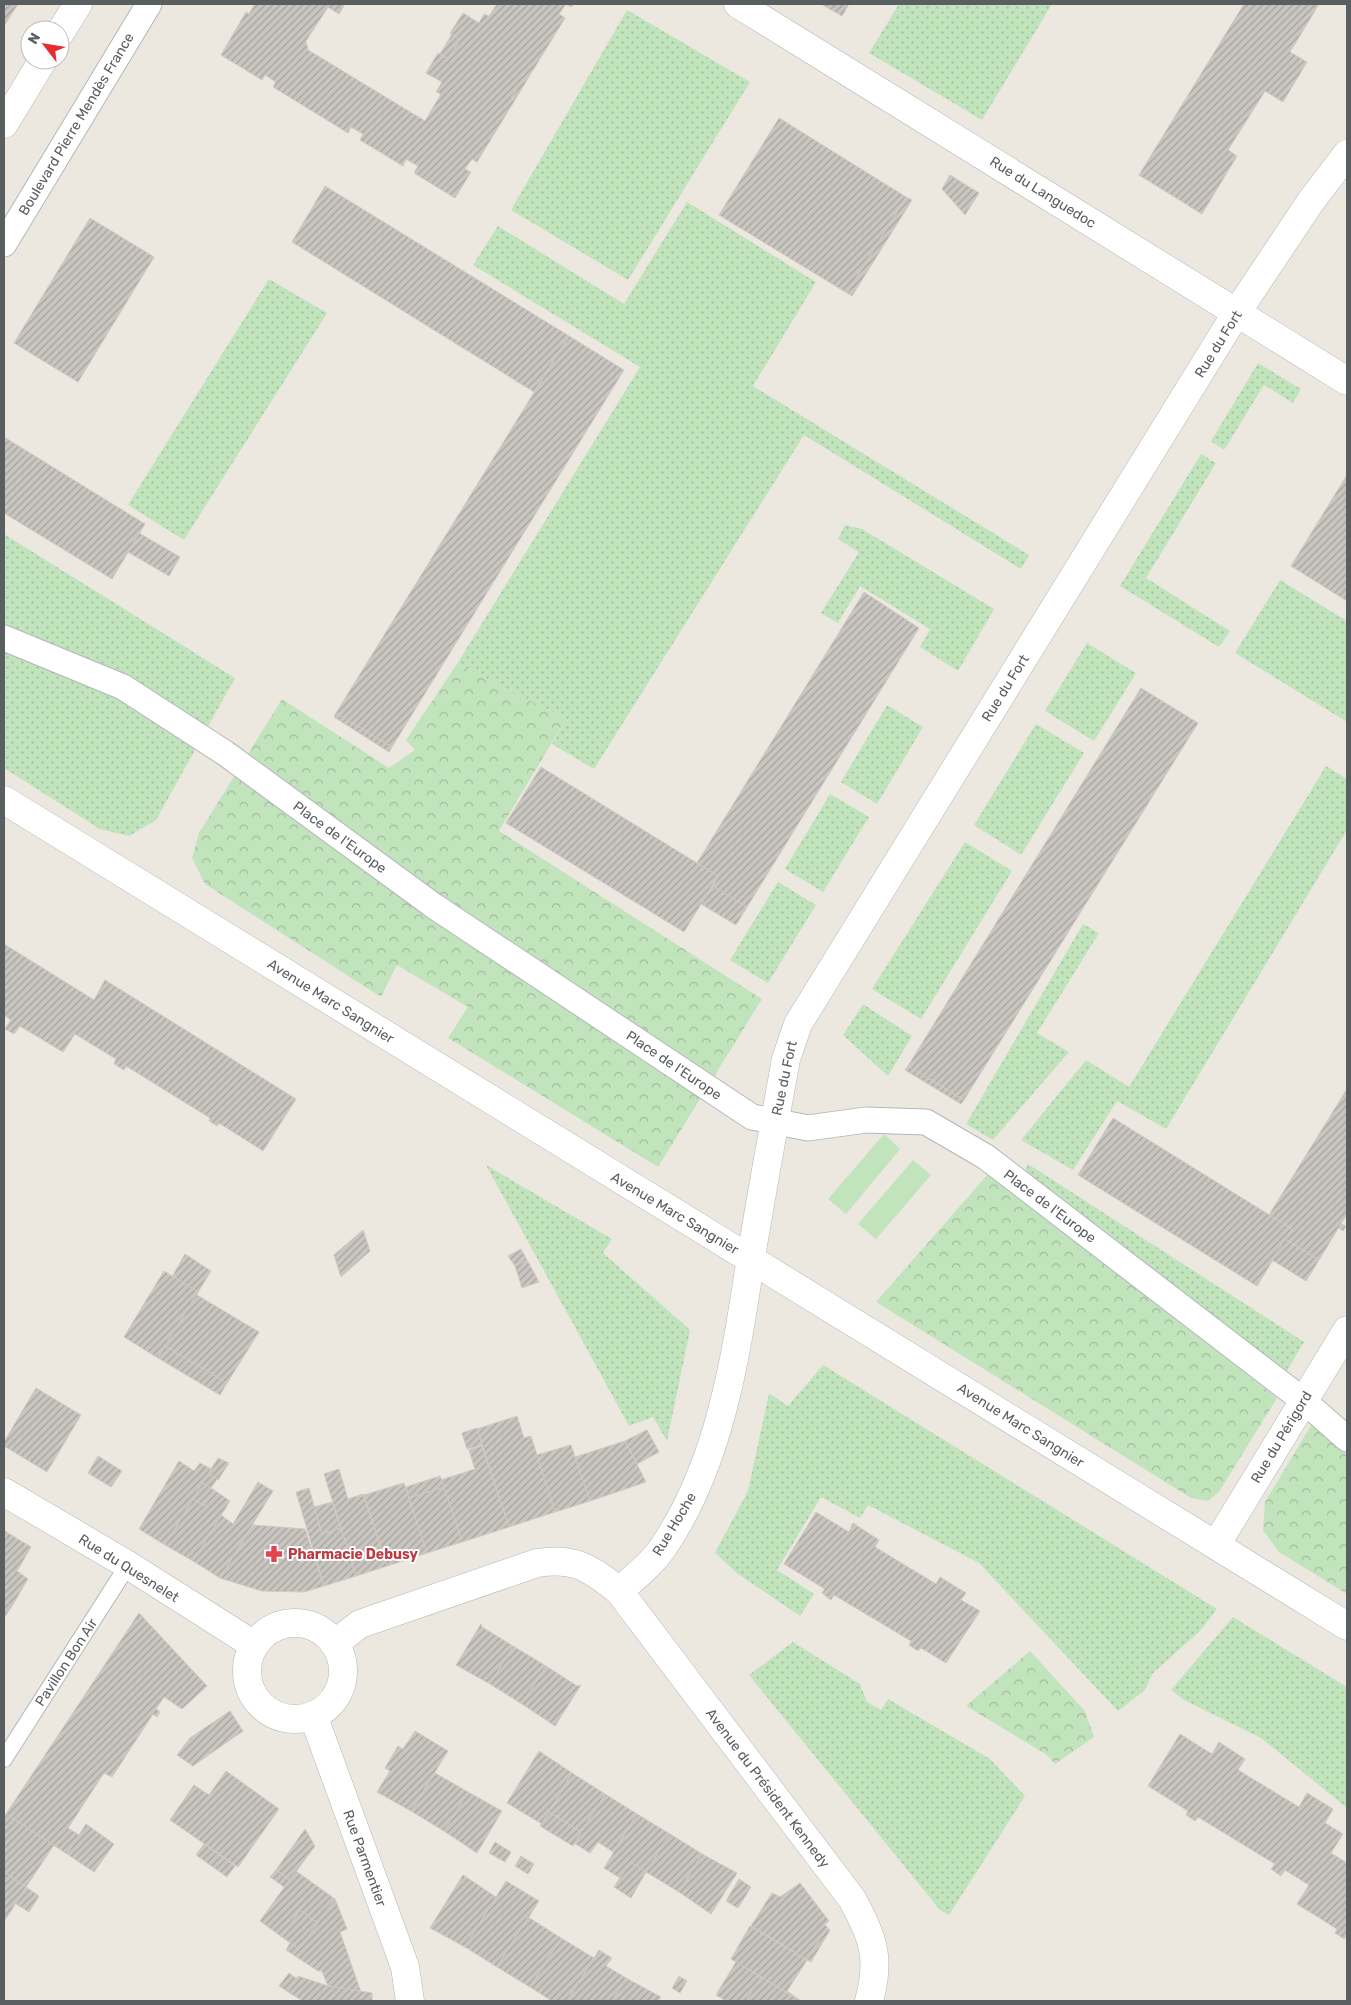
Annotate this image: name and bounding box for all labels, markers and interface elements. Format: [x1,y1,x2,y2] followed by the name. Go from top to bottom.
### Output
[20,20,70,70] north arrow
[15,30,138,219] street label: Boulevard Pierre Mendès France
[24,30,44,47] text: N
[987,153,1099,232] street label: Rue du Languedoc
[1191,307,1246,381] street label: Rue du Fort
[978,651,1033,725] street label: Rue du Fort
[290,798,390,877] street label: Place de l'Europe
[264,956,398,1048] street label: Avenue Marc Sangnier
[623,1027,725,1104] street label: Place de l'Europe
[768,1039,801,1117] street label: Rue du Fort
[1000,1166,1099,1247] street label: Place de l'Europe
[608,1169,742,1259] street label: Avenue Marc Sangnier
[954,1380,1088,1472] street label: Avenue Marc Sangnier
[1247,1388,1316,1486] street label: Rue du Périgord
[649,1489,700,1559] street label: Rue Hoche
[75,1531,182,1606] street label: Rue du Quesnelet
[264,1544,284,1564] pharmacy icon: Pharmacie Debusy
[288,1546,418,1563] place label: Pharmacie Debusy
[32,1615,102,1709] street label: Pavillon Bon Air
[702,1705,833,1872] street label: Avenue du Président Kennedy
[339,1808,390,1909] street label: Rue Parmentier

